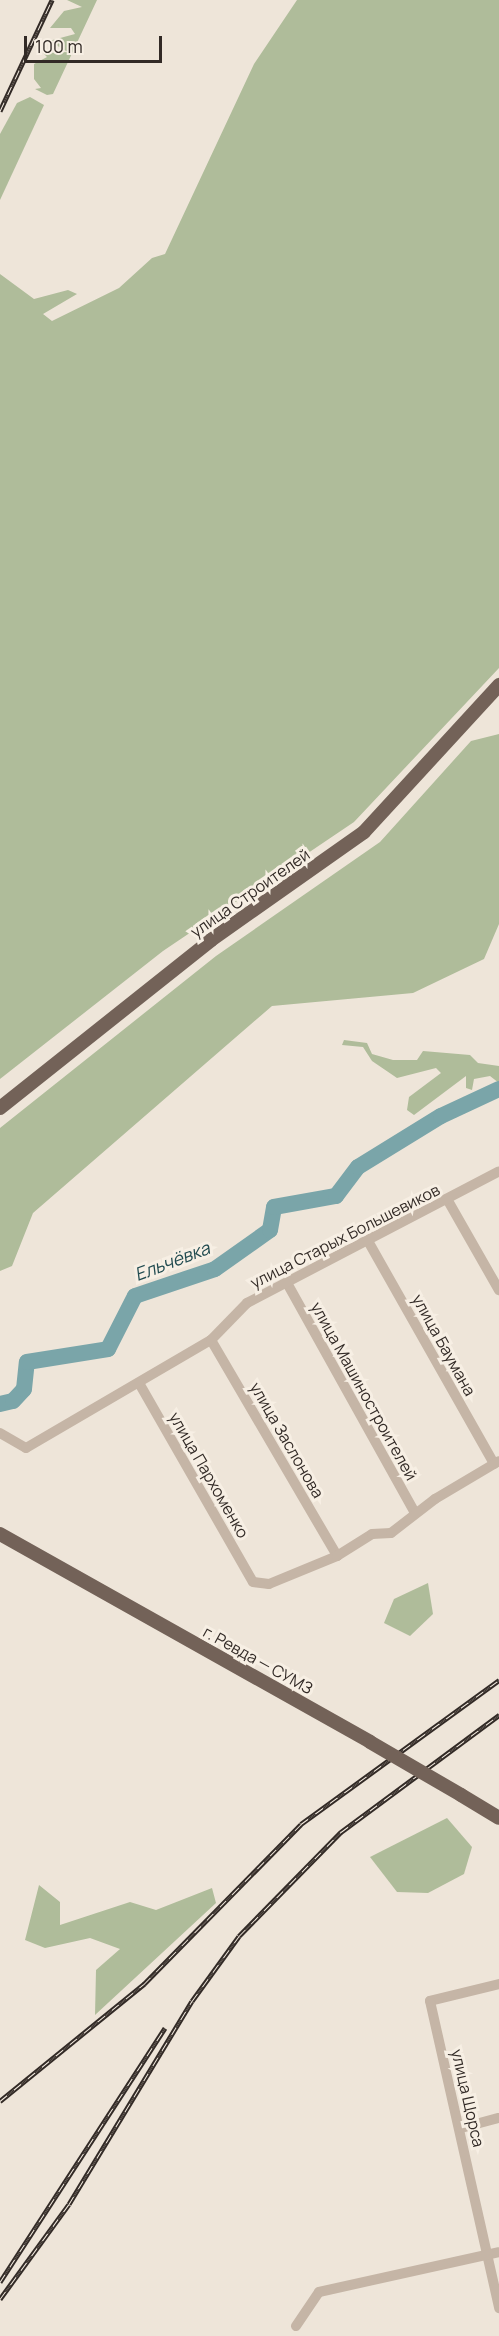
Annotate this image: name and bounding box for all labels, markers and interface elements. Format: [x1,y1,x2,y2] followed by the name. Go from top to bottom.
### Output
[27,24,165,62] scale bar
[35,34,83,58] text: 100 m
[187,845,313,941] street label: улица Строителей
[247,1180,443,1292] street label: улица Старых Большевиков
[131,1237,213,1285] water label: Ельчёвка
[408,1291,480,1399] street label: улица Баумана
[307,1299,421,1483] street label: улица Машиностроителей
[246,1379,328,1501] street label: улица Заслонова
[165,1409,253,1541] street label: улица Пархоменко
[200,1622,316,1698] street label: г. Ревда — СУМЗ
[447,2047,489,2149] street label: улица Щорса

